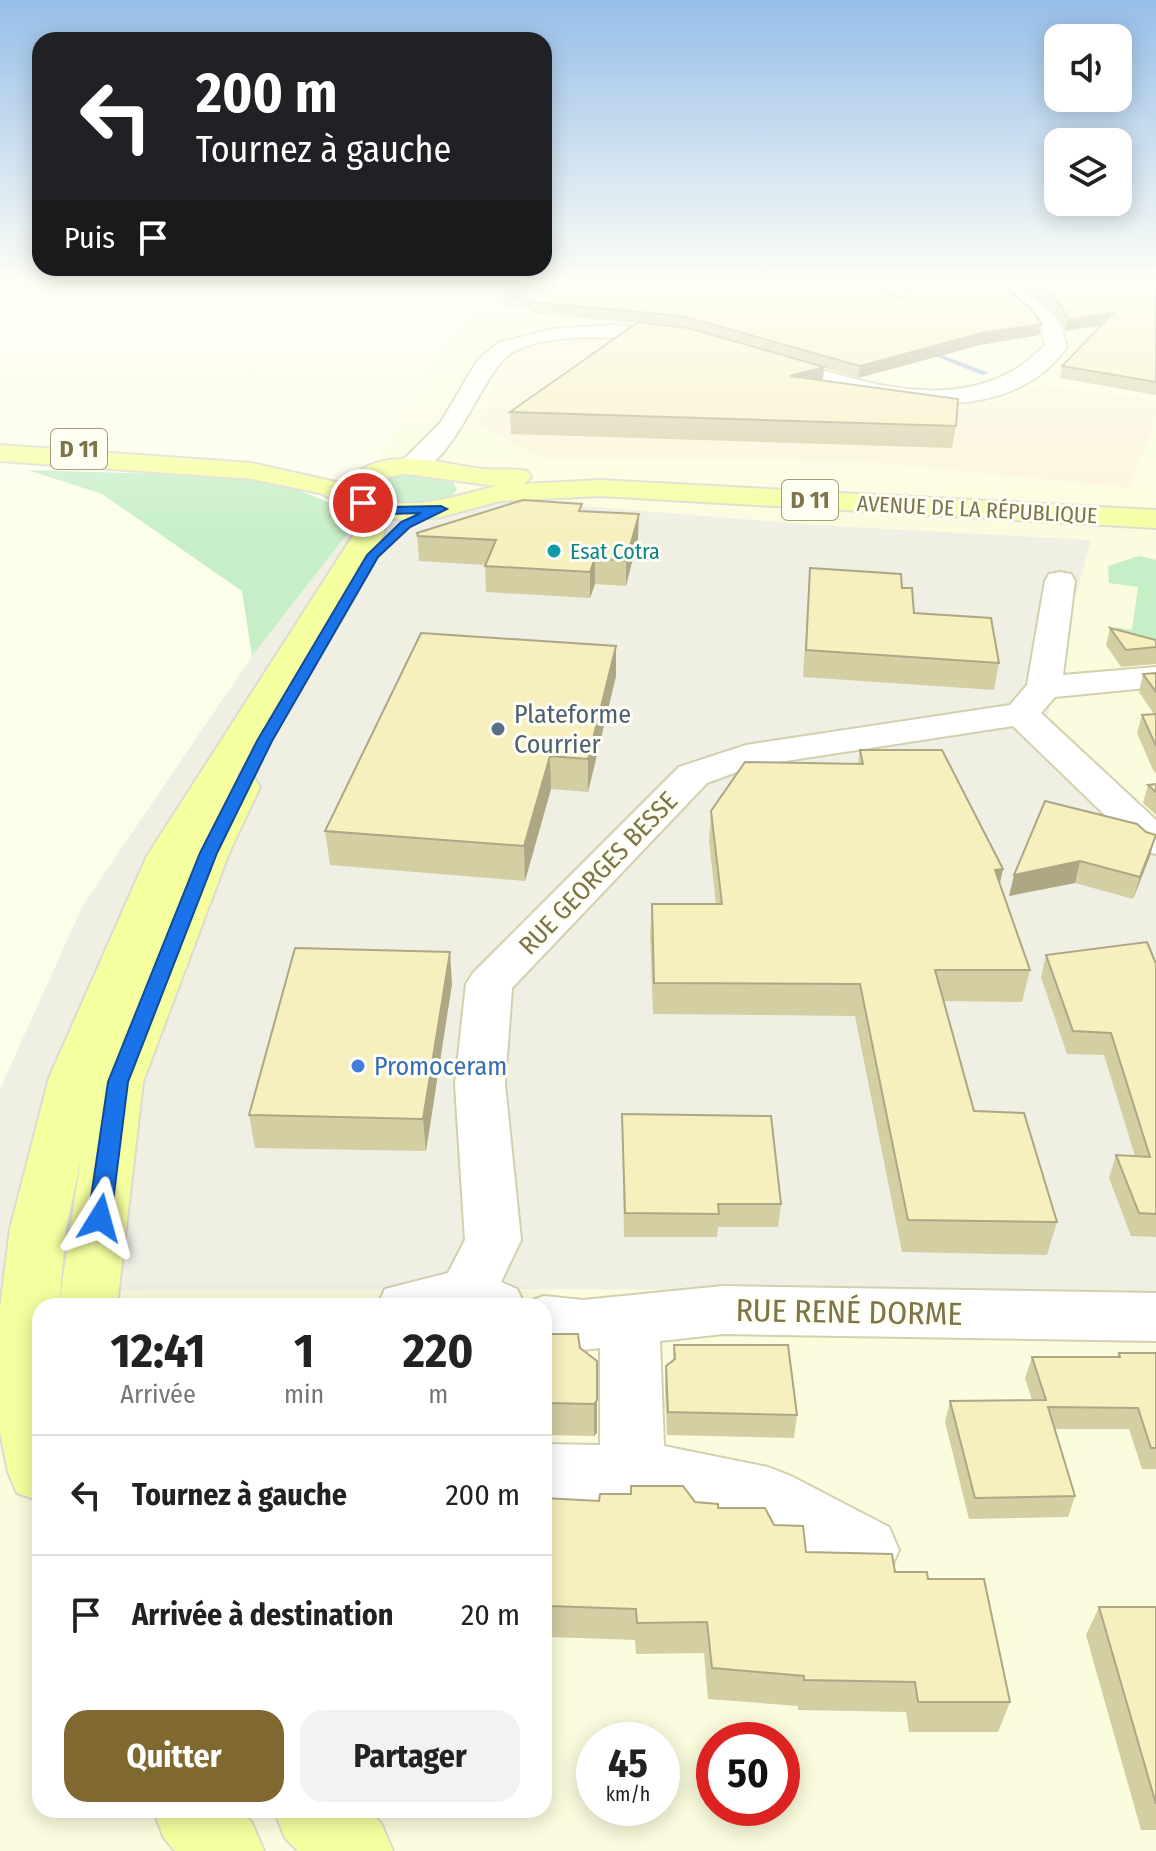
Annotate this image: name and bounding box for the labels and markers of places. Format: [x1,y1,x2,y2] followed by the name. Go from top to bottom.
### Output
[329,469,397,537] pin
[570,538,660,565] place label: Esat Cotra
[545,542,563,560] marker: Esat Cotra
[514,699,631,760] place label: Plateforme Courrier
[489,720,507,738] marker: Plateforme Courrier
[374,1051,507,1082] place label: Promoceram
[349,1057,367,1075] marker: Promoceram

